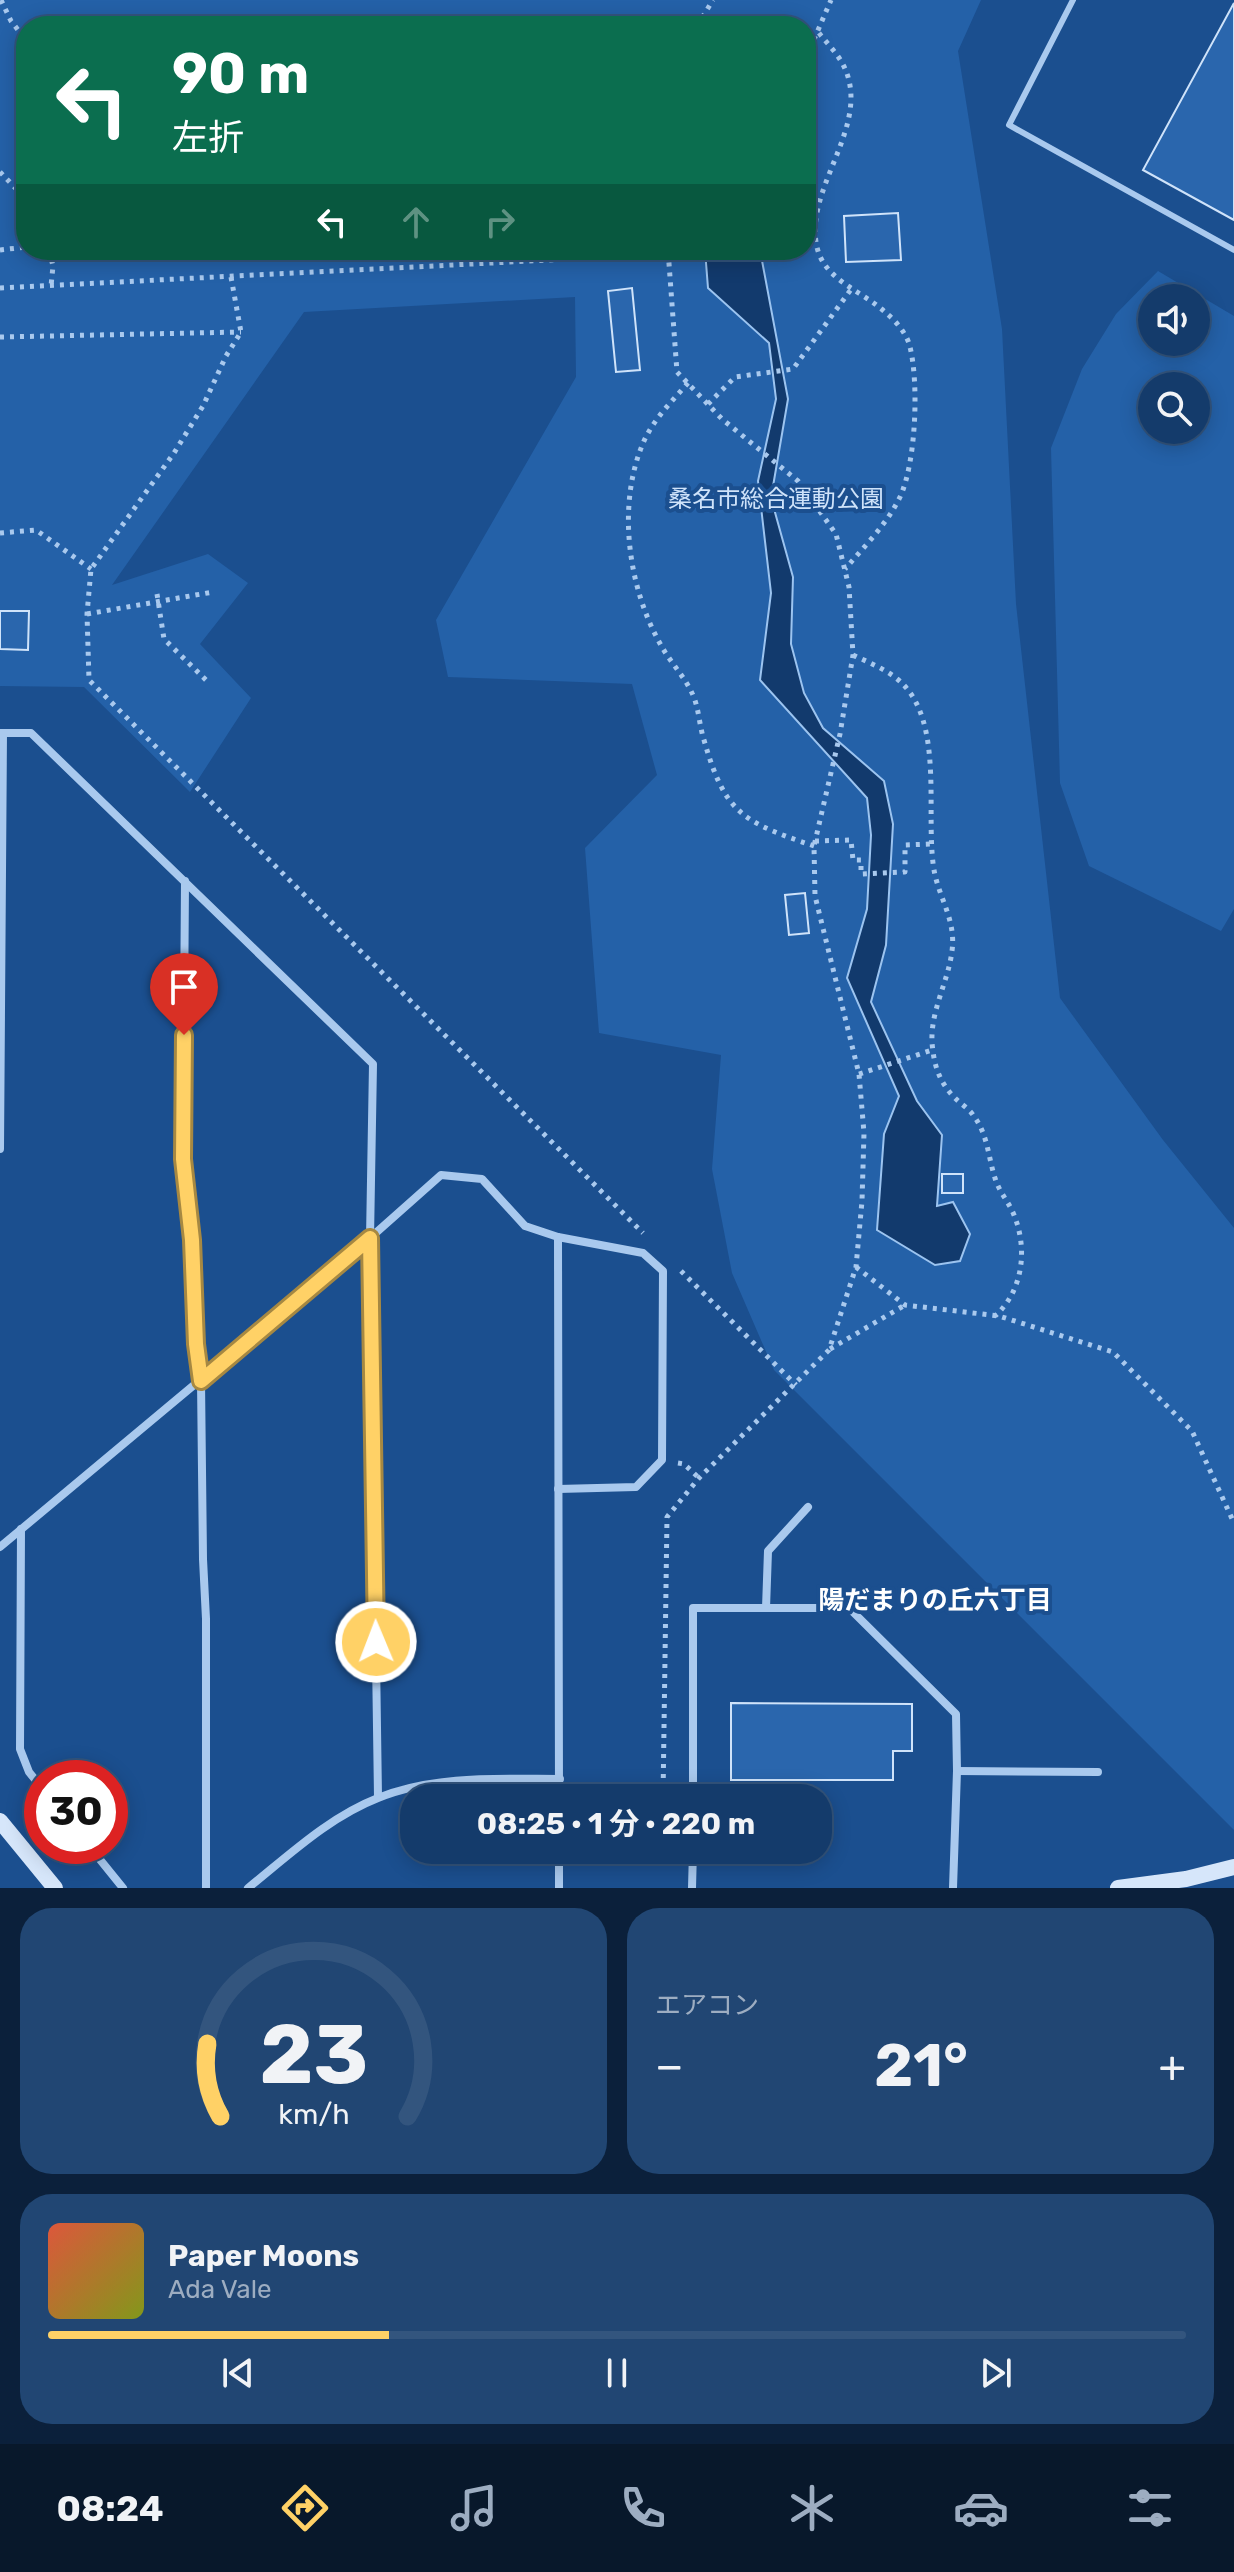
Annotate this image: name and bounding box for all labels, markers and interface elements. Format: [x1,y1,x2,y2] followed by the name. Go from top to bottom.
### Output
[172,41,309,107] text: 90 m
[40,48,144,152] icon: left
[172,116,244,159] text: 左折
[310,200,354,244] icon: left
[394,200,438,244] icon: ahead
[478,200,522,244] icon: right
[1138,284,1210,444] map controls
[1138,284,1210,356] button: sound
[1138,372,1210,444] button: search
[668,485,884,513] park label: 桑名市総合運動公園
[150,953,218,1035] pin
[162,965,206,1009] icon: arrive
[818,1585,1052,1616] district label: 陽だまりの丘六丁目
[334,1600,418,1684] position arrow
[24,1760,128,1864] speed limit sign: 30
[477,1806,755,1842] text: 08:25 · 1 分 · 220 m
[655,1990,759,2021] text: エアコン
[259,2005,368,2104] text: 23
[874,2030,968,2101] text: 21°
[655,2040,684,2092] text: −
[1159,2040,1186,2092] text: +
[278,2097,349,2131] text: km/h
[168,2238,359,2274] text: Paper Moons
[168,2274,272,2305] text: Ada Vale
[216,2351,260,2395] icon: previous
[595,2351,639,2395] icon: pause
[974,2351,1018,2395] icon: next
[277,2480,333,2536] icon: directions
[446,2480,502,2536] icon: music
[615,2480,671,2536] icon: phone
[784,2480,840,2536] icon: climate
[953,2480,1009,2536] icon: car
[1122,2480,1178,2536] icon: filters
[56,2487,164,2530] text: 08:24

